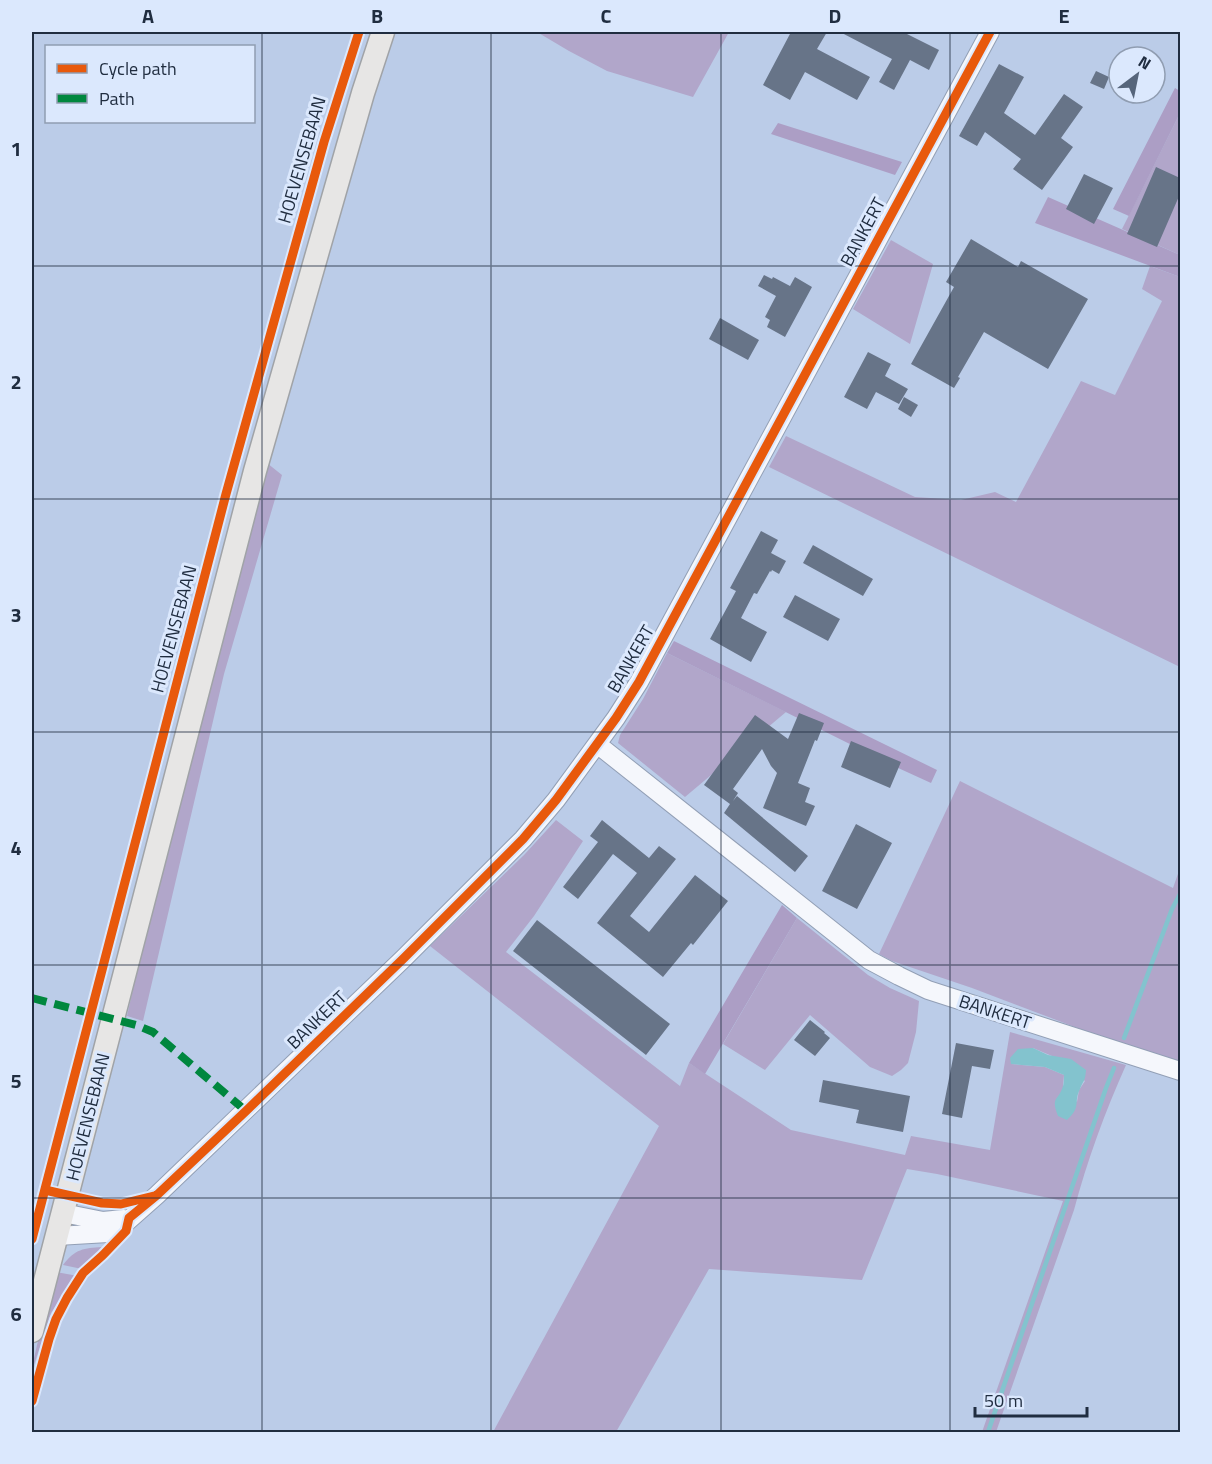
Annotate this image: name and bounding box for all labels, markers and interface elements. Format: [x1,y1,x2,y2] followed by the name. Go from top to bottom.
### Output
[142,0,154,31] text: A
[371,0,383,31] text: B
[601,0,612,31] text: C
[829,0,841,31] text: D
[1058,0,1070,31] text: E
[45,45,255,123] legend
[1107,45,1167,105] north arrow
[1134,49,1156,75] text: N
[99,55,177,82] text: Cycle path
[99,85,135,112] text: Path
[271,93,333,226] street label: HOEVENSEBAAN
[10,133,22,164] text: 1
[833,192,892,271] street label: BANKERT
[10,366,22,397] text: 2
[144,562,203,696] street label: HOEVENSEBAAN
[10,599,22,630] text: 3
[600,619,661,698] street label: BANKERT
[10,832,22,863] text: 4
[281,984,353,1055] street label: BANKERT
[956,987,1035,1036] street label: BANKERT
[59,1050,116,1184] street label: HOEVENSEBAAN
[10,1065,22,1096] text: 5
[10,1298,22,1329] text: 6
[975,1380,1088,1418] scale bar
[984,1387,1023,1414] text: 50 m

